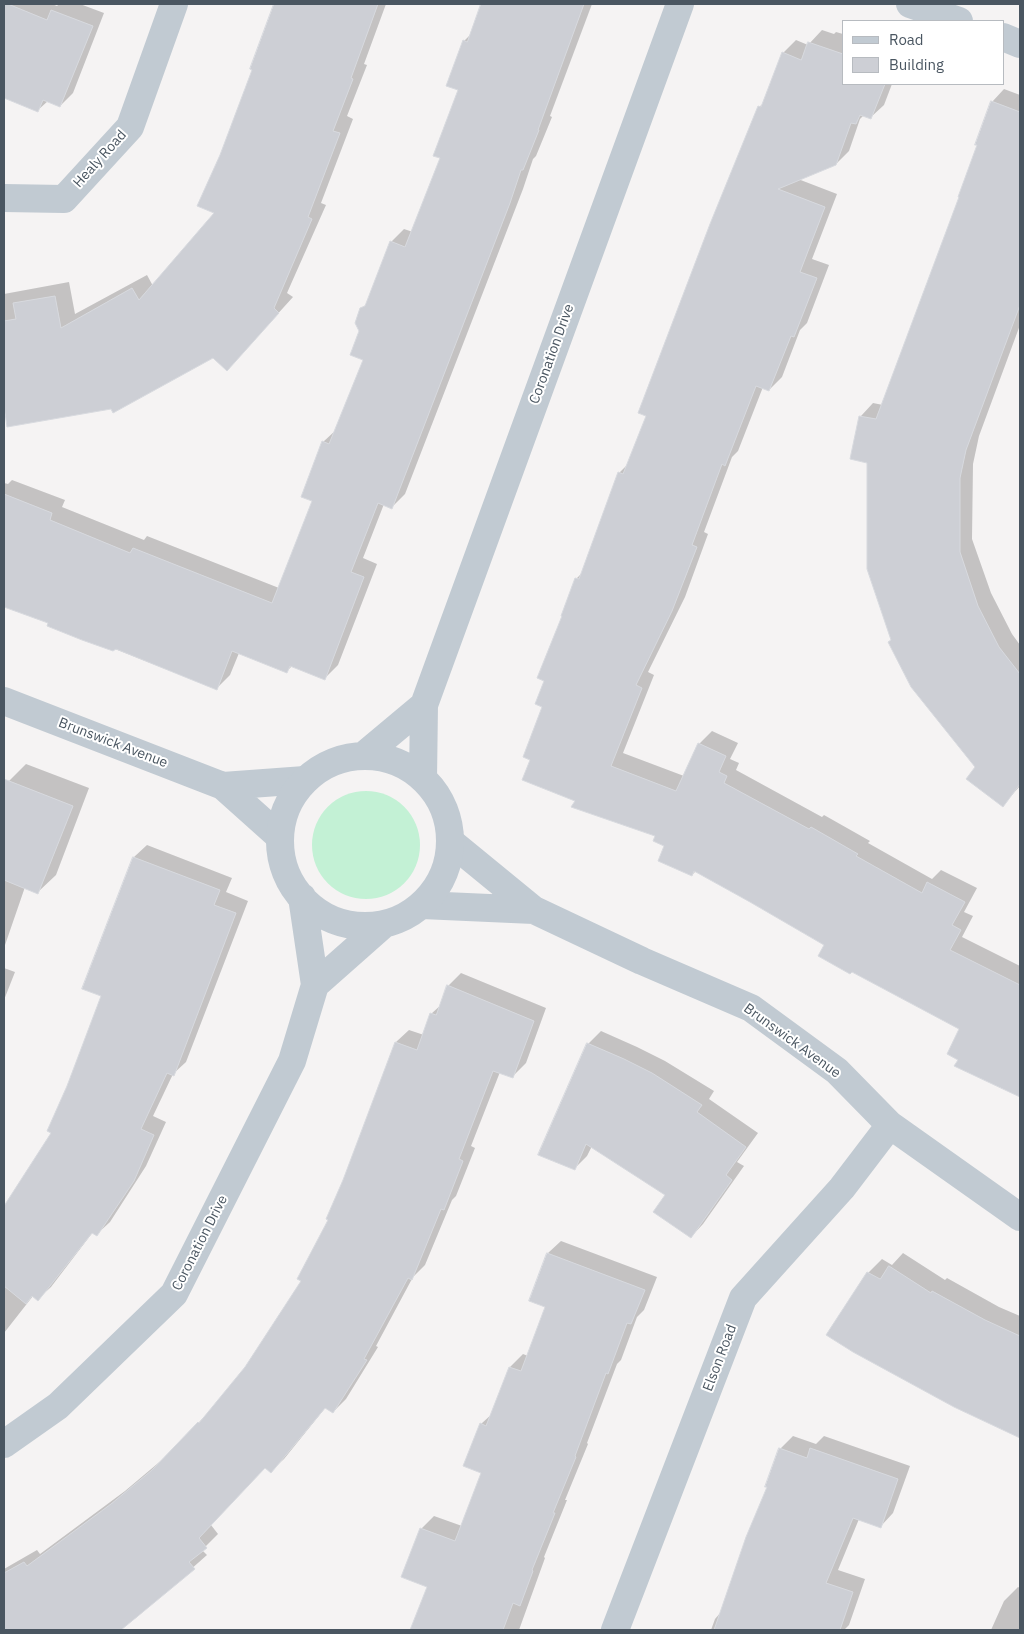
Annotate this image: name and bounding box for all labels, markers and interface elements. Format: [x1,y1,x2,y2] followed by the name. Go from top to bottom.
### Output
[842,20,1004,85] legend
[889,30,924,49] text: Road
[889,55,944,74] text: Building
[70,127,130,191] street label: Healy Road
[526,302,578,406] street label: Coronation Drive
[56,714,170,772] street label: Brunswick Avenue
[740,1000,844,1082] street label: Brunswick Avenue
[169,1192,231,1294] street label: Coronation Drive
[700,1322,740,1394] street label: Elson Road

